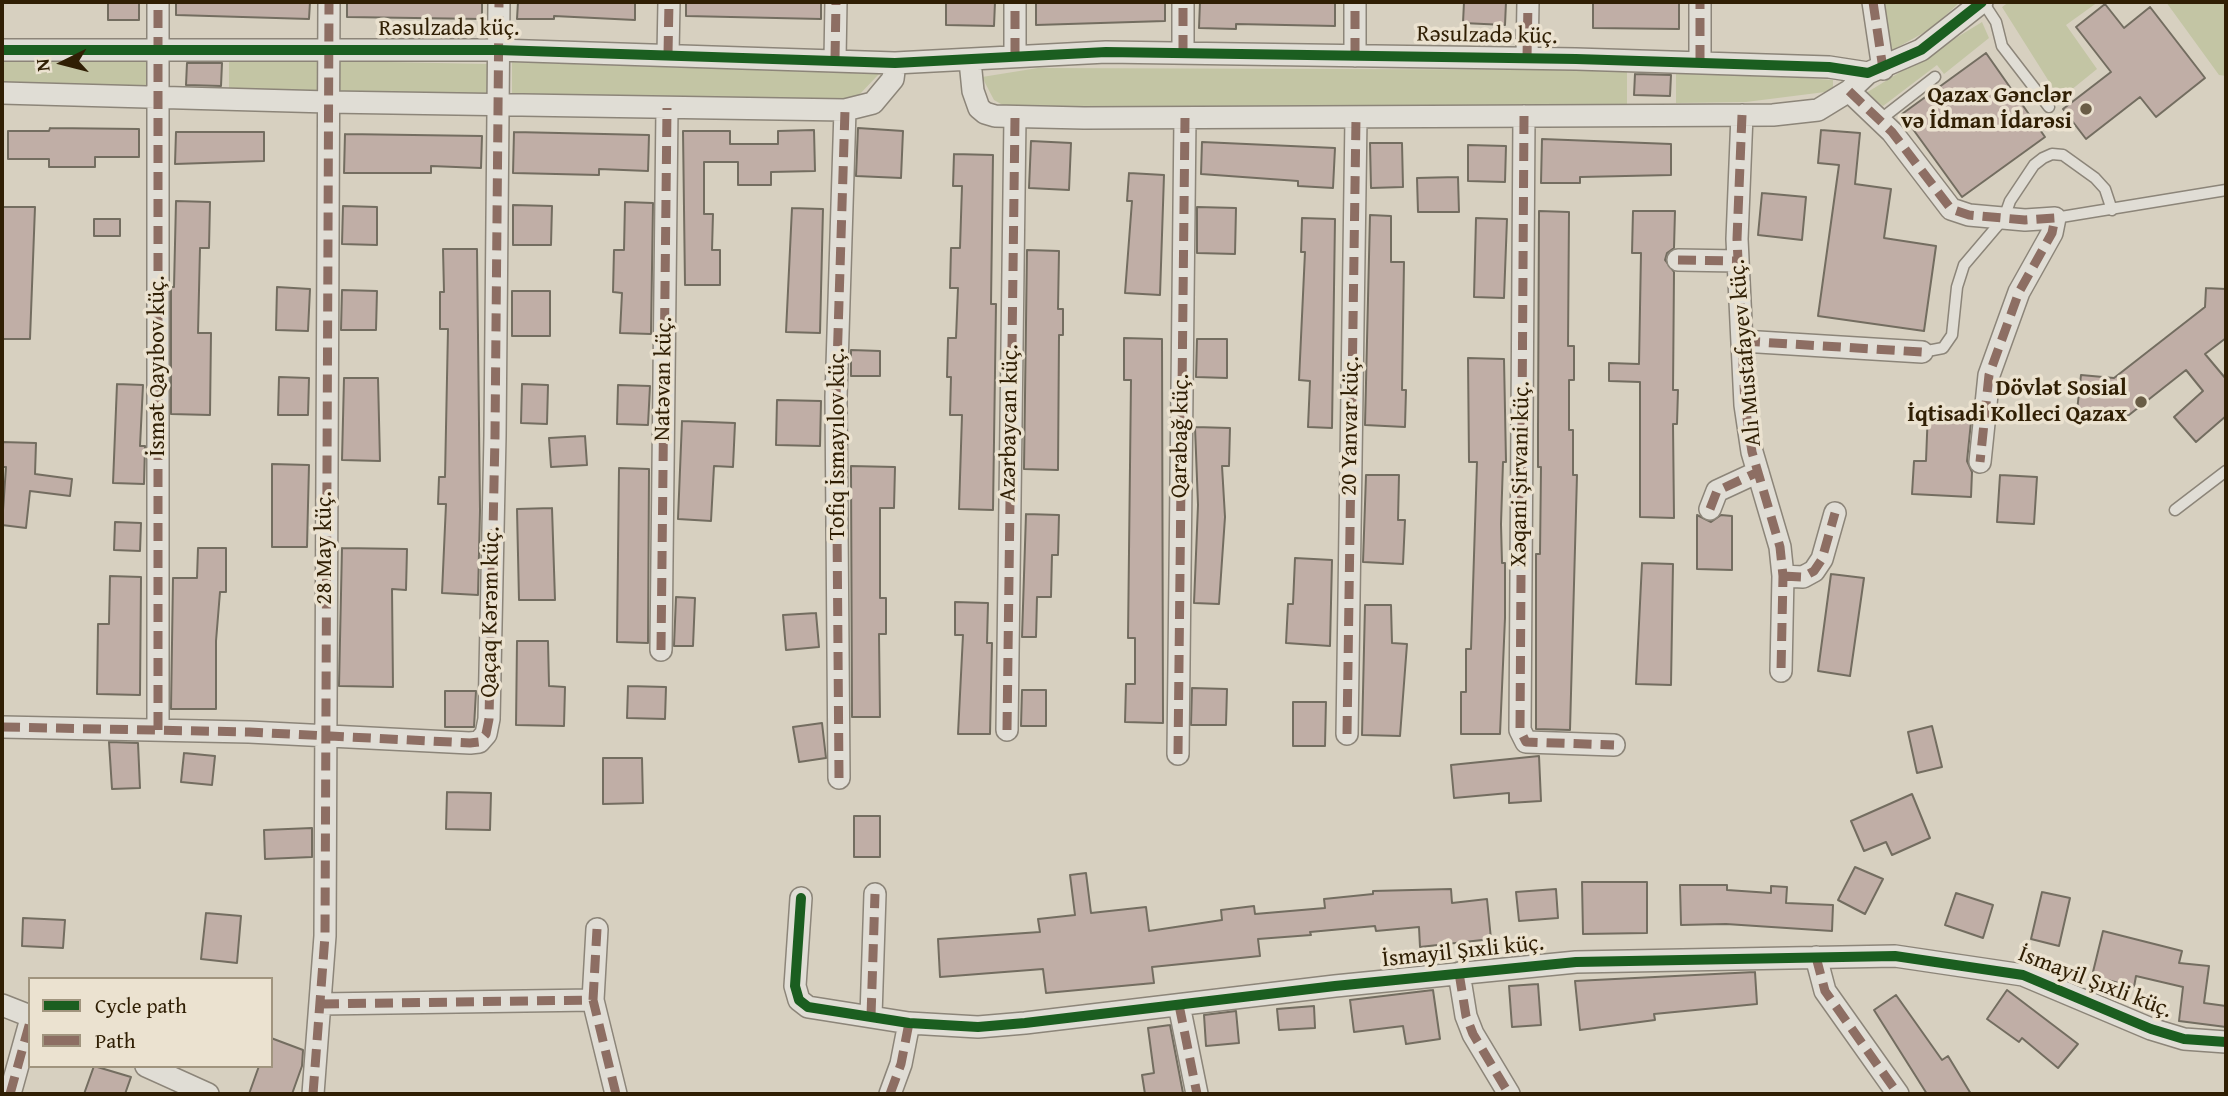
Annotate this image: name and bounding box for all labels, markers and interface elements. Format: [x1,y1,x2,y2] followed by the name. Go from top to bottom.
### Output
[379,15,519,43] street label: Rəsulzadə küç.
[1416,21,1558,51] street label: Rəsulzadə küç.
[28,28,98,98] north arrow
[28,57,57,73] text: N
[1901,82,2072,136] place label: Qazax Gənclər və İdman İdarəsi
[2078,101,2094,117] marker: Qazax Gənclər və İdman İdarəsi
[1724,258,1768,448] street label: Alı Mustafayev küç.
[144,275,172,457] street label: İsmət Qayıbov küç.
[649,317,679,441] street label: Natəvan küç.
[995,344,1025,502] street label: Azərbaycan küç.
[824,348,852,540] street label: Tofiq İsmayılov küç.
[1336,356,1366,496] street label: 20 Yanvar küç.
[1166,374,1196,498] street label: Qarabağ küç.
[1907,375,2127,429] place label: Dövlət Sosial İqtisadi Kolleci Qazax
[1506,381,1536,567] street label: Xəqani Şirvani küç.
[2133,394,2149,410] marker: Dövlət Sosial İqtisadi Kolleci Qazax
[311,491,339,605] street label: 28 May küç.
[476,526,506,698] street label: Qaçaq Kərəm küç.
[1381,930,1545,974] street label: İsmayil Şıxli küç.
[2014,941,2176,1025] street label: İsmayil Şıxli küç.
[28,977,273,1068] legend
[95,990,187,1021] text: Cycle path
[95,1025,135,1056] text: Path

